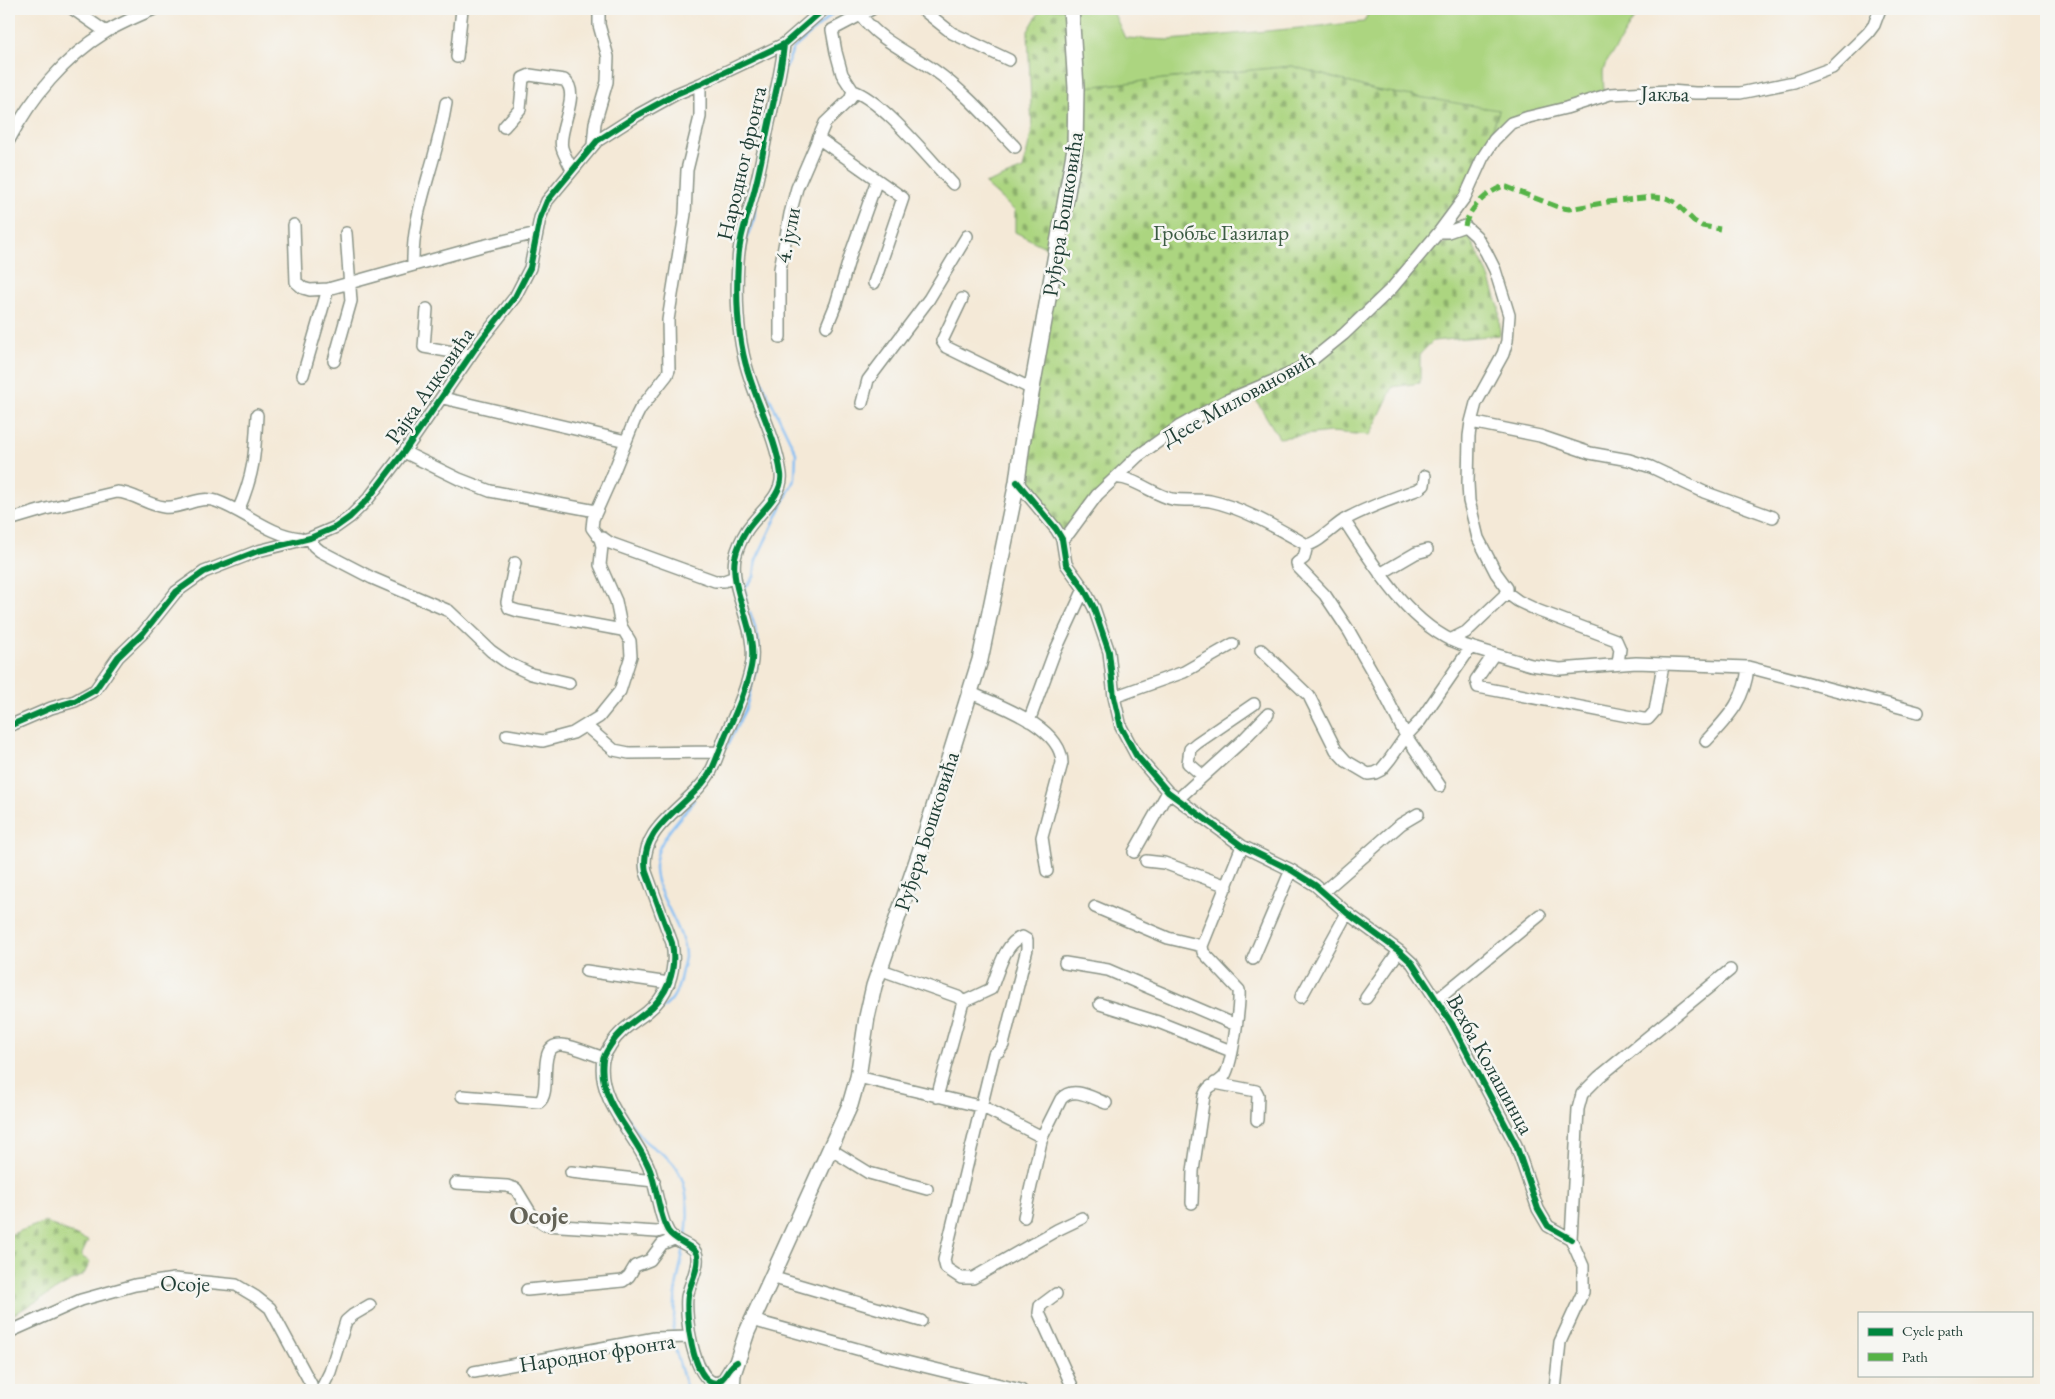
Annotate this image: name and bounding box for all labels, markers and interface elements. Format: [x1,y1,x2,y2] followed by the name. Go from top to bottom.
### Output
[1638,79,1690,108] street label: Јакља
[710,83,773,243] street label: Народног фронта
[1035,129,1090,299] street label: Руђера Бошковића
[768,204,807,265] street label: 4. јули
[1153,218,1289,247] park label: Гробље Газилар
[378,321,481,450] street label: Рајка Ацковића
[1156,344,1320,453] street label: Десе Миловановић
[887,747,966,915] street label: Руђера Бошковића
[1440,989,1541,1140] street label: Вехба Колашинца
[510,1199,568,1232] district label: Осоје
[160,1269,211,1298] street label: Осоје
[1858,1312,2032,1376] legend
[1902,1321,1964,1340] text: Cycle path
[517,1326,677,1379] street label: Народног фронта
[1902,1347,1928,1366] text: Path

